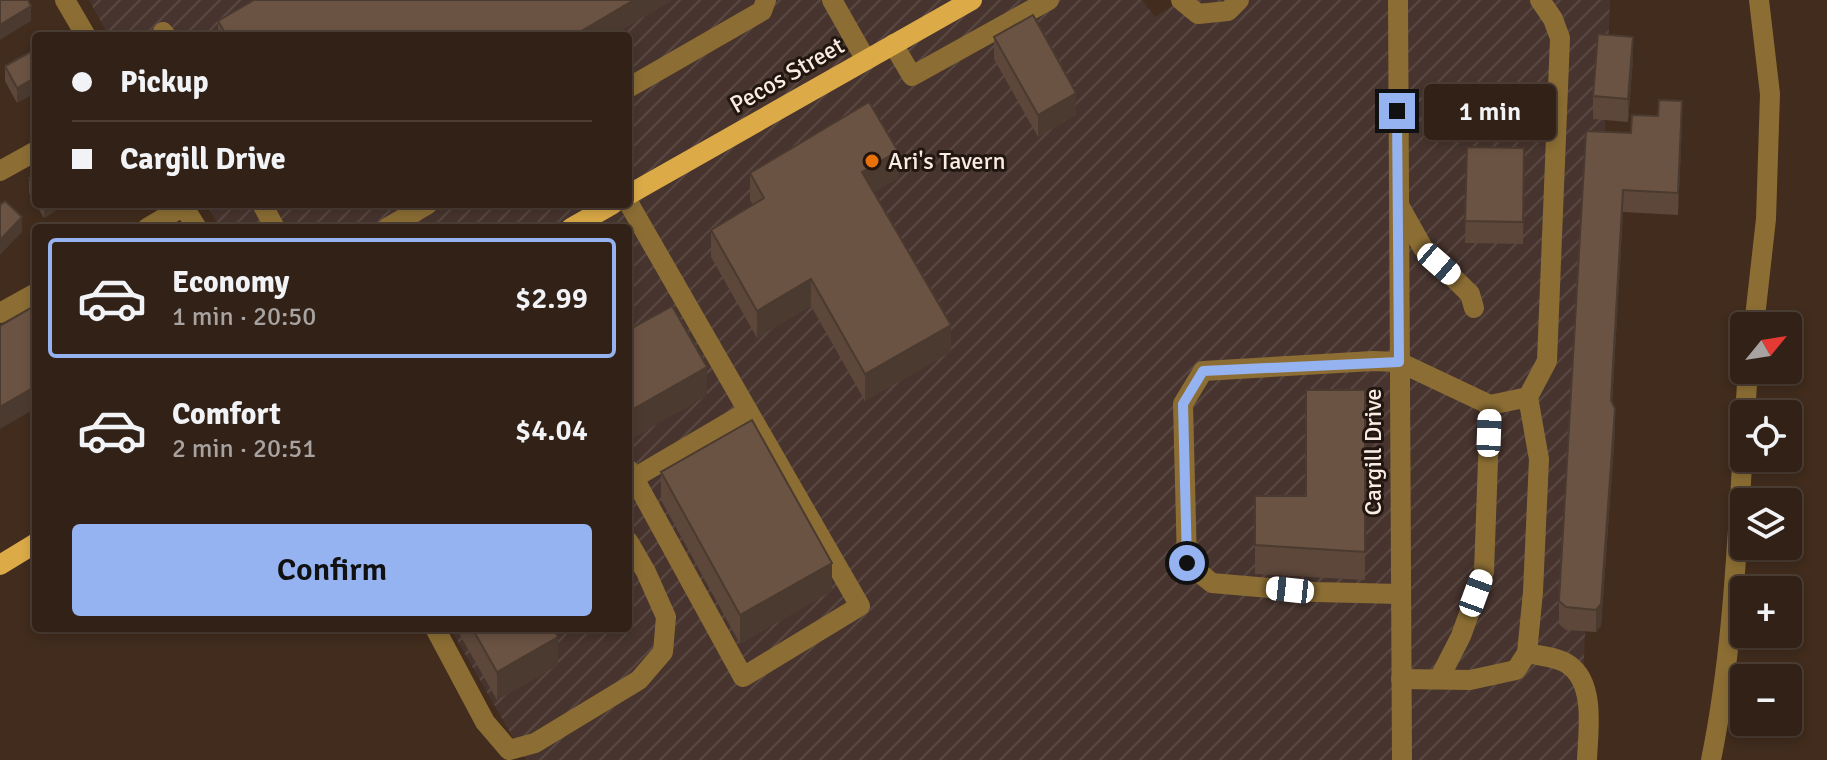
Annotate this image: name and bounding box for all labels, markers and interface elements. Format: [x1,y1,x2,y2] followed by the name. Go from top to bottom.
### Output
[725,30,849,120] street label: Pecos Street
[120,64,209,101] text: Pickup
[1425,83,1557,139] callout: 1 min
[1379,93,1415,129] route end
[1459,96,1521,128] text: 1 min
[120,141,286,178] text: Cargill Drive
[888,146,1006,176] place label: Ari's Tavern
[863,152,881,170] marker: Ari's Tavern
[1413,239,1465,289] car
[76,262,148,334] icon: car
[172,264,289,301] text: Economy
[515,280,588,317] text: $2.99
[172,301,316,333] text: 1 min · 20:50
[1730,312,1802,384] north arrow
[1730,312,1802,736] map controls
[1358,389,1388,516] street label: Cargill Drive
[76,394,148,466] icon: car
[172,396,281,433] text: Comfort
[1730,400,1802,472] button: locate
[1476,409,1502,457] car
[515,412,588,449] text: $4.04
[172,433,316,465] text: 2 min · 20:51
[1730,488,1802,560] button: layers
[72,524,592,616] button: Confirm
[1169,545,1205,581] route start
[1457,566,1495,620] car
[1265,576,1315,604] car
[1730,576,1802,648] button: +
[1730,664,1802,736] button: −

